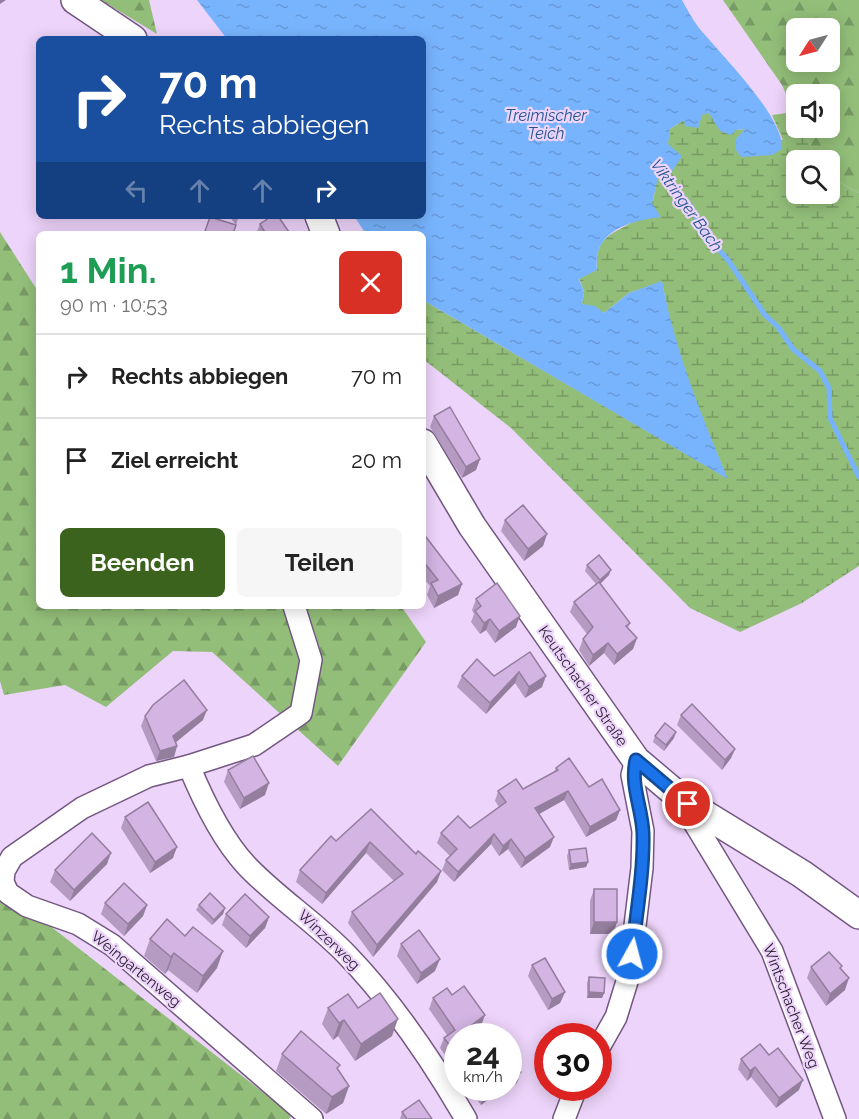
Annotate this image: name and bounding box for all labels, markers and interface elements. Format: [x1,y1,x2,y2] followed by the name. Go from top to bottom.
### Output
[786,18,840,72] north arrow
[786,18,840,204] map controls
[159,59,258,108] text: 70 m
[60,60,138,138] icon: right
[786,84,840,138] button: sound
[505,106,587,143] water label: Treimischer Teich
[159,109,369,140] text: Rechts abbiegen
[786,150,840,204] button: search
[647,155,727,255] water label: Viktringer Bach
[120,174,153,207] icon: left
[183,174,216,207] icon: ahead
[246,174,279,207] icon: ahead
[309,174,342,207] icon: right
[60,249,157,291] text: 1 Min.
[339,251,402,314] button: close
[60,293,168,317] text: 90 m · 10:53
[60,360,93,393] icon: right
[111,363,288,389] text: Rechts abbiegen
[351,363,402,389] text: 70 m
[60,444,93,477] icon: arrive
[111,447,238,473] text: Ziel erreicht
[351,447,402,473] text: 20 m
[60,528,225,597] button: Beenden
[237,528,402,597] button: Teilen
[535,622,632,750] street label: Keutschacher Straße
[662,778,713,829] pin
[671,787,704,820] icon: arrive
[294,906,364,974] street label: Winzerweg
[600,922,664,986] position arrow
[87,927,185,1011] street label: Weingartenweg
[759,941,823,1071] street label: Wintschacher Weg
[534,1023,612,1101] speed limit sign: 30
[466,1037,500,1072] text: 24
[463,1068,503,1086] text: km/h

